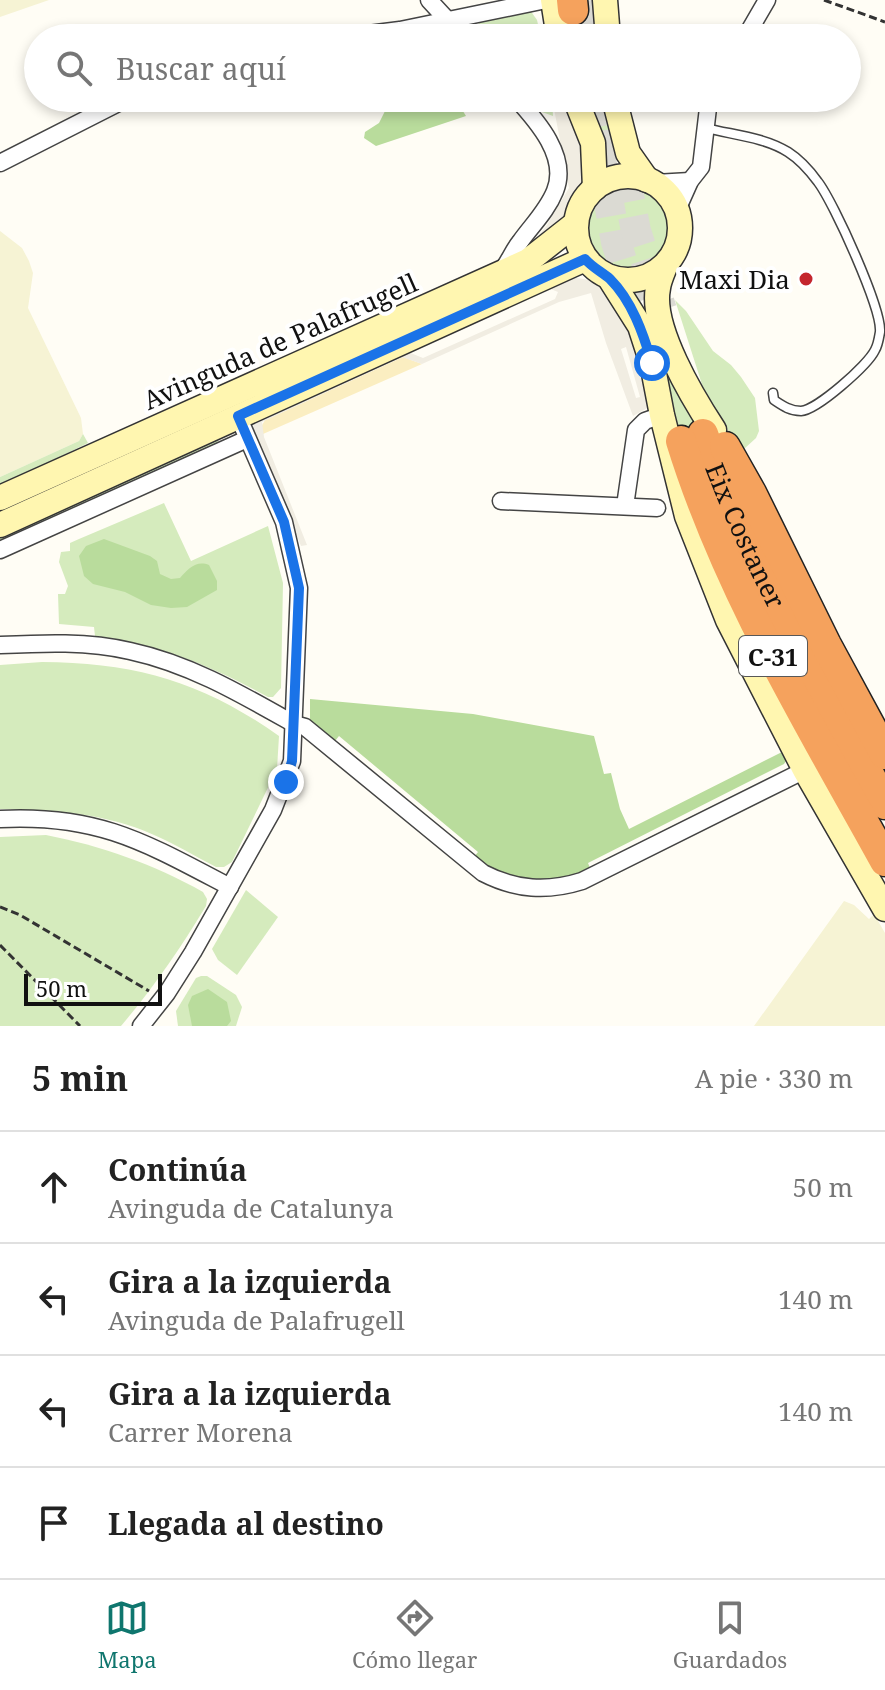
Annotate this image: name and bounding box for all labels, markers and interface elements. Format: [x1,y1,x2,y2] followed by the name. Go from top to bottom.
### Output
[24,24,861,112] search box
[52,46,96,90] icon: search
[116,48,286,89] text: Buscar aquí
[679,261,790,297] place label: Maxi Dia
[137,264,423,418] street label: Avinguda de Palafrugell
[797,270,815,288] marker: Maxi Dia
[634,345,670,381] route start
[697,458,794,614] street label: Eix Costaner
[739,636,807,676] road number: C-31
[268,764,304,800] route end
[24,970,162,1006] scale bar
[36,973,87,1003] text: 50 m
[32,1055,128,1101] text: 5 min
[695,1060,853,1096] text: A pie · 330 m
[108,1149,247,1190] text: Continúa
[32,1165,76,1209] icon: ahead
[793,1169,853,1205] text: 50 m
[108,1190,394,1226] text: Avinguda de Catalunya
[108,1261,391,1302] text: Gira a la izquierda
[32,1277,76,1321] icon: left
[778,1281,853,1317] text: 140 m
[108,1302,405,1338] text: Avinguda de Palafrugell
[108,1373,391,1414] text: Gira a la izquierda
[32,1389,76,1433] icon: left
[778,1393,853,1429] text: 140 m
[108,1414,293,1450] text: Carrer Morena
[32,1501,76,1545] icon: arrive
[108,1503,384,1544] text: Llegada al destino
[98,1596,157,1674] tab: Mapa
[352,1596,477,1674] tab: Cómo llegar
[673,1596,787,1674] tab: Guardados

